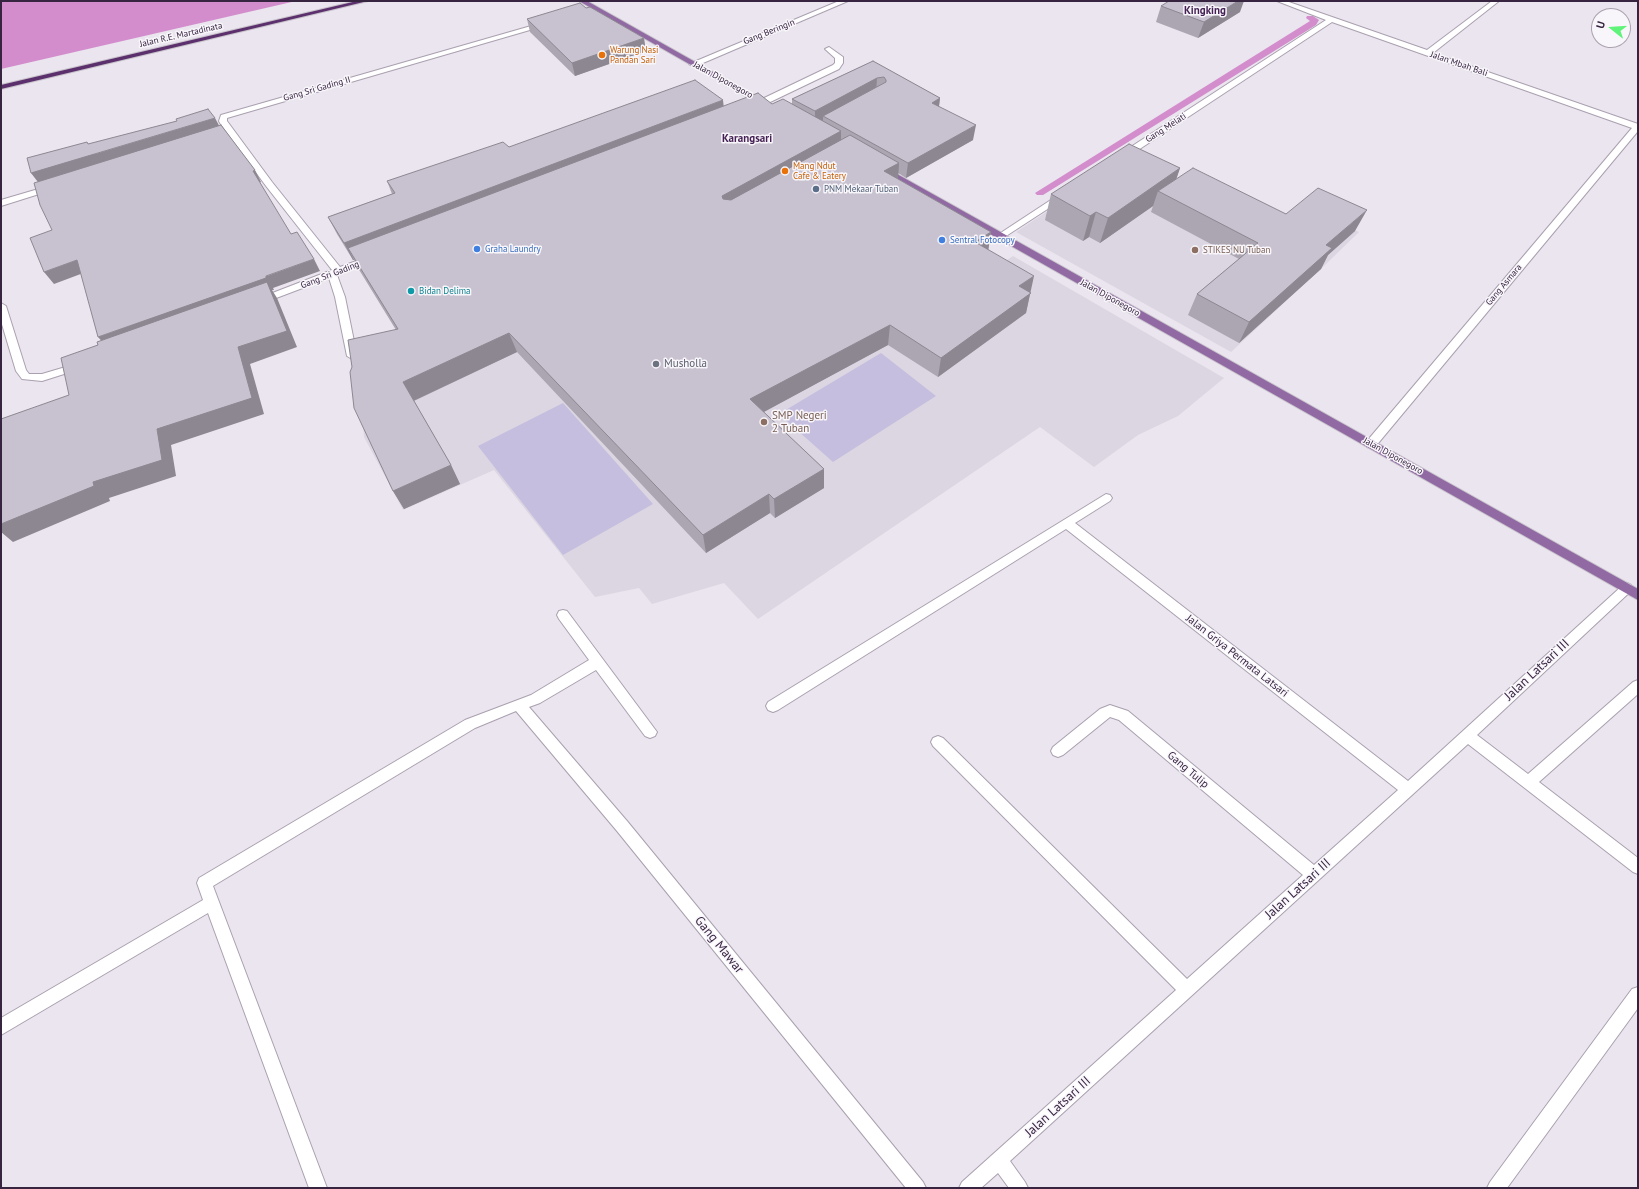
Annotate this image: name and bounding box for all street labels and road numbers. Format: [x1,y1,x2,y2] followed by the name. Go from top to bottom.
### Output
[742,17,796,47] street label: Gang Beringin
[139,20,223,50] street label: Jalan R.E. Martadinata
[1429,49,1489,79] street label: Jalan Mbah Bali
[691,59,755,101] street label: Jalan Diponegoro
[282,74,352,104] street label: Gang Sri Gading II
[1144,111,1188,145] street label: Gang Melati
[299,259,361,291] street label: Gang Sri Gading
[1484,262,1524,308] street label: Gang Asmara
[1078,277,1142,319] street label: Jalan Diponegoro
[1361,435,1425,477] street label: Jalan Diponegoro
[1183,612,1291,700] street label: Jalan Griya Permata Latsari
[1501,636,1573,704] street label: Jalan Latsari III
[1165,749,1211,791] street label: Gang Tulip
[1262,855,1334,923] street label: Jalan Latsari III
[691,913,747,977] street label: Gang Mawar
[1022,1073,1094,1141] street label: Jalan Latsari III

